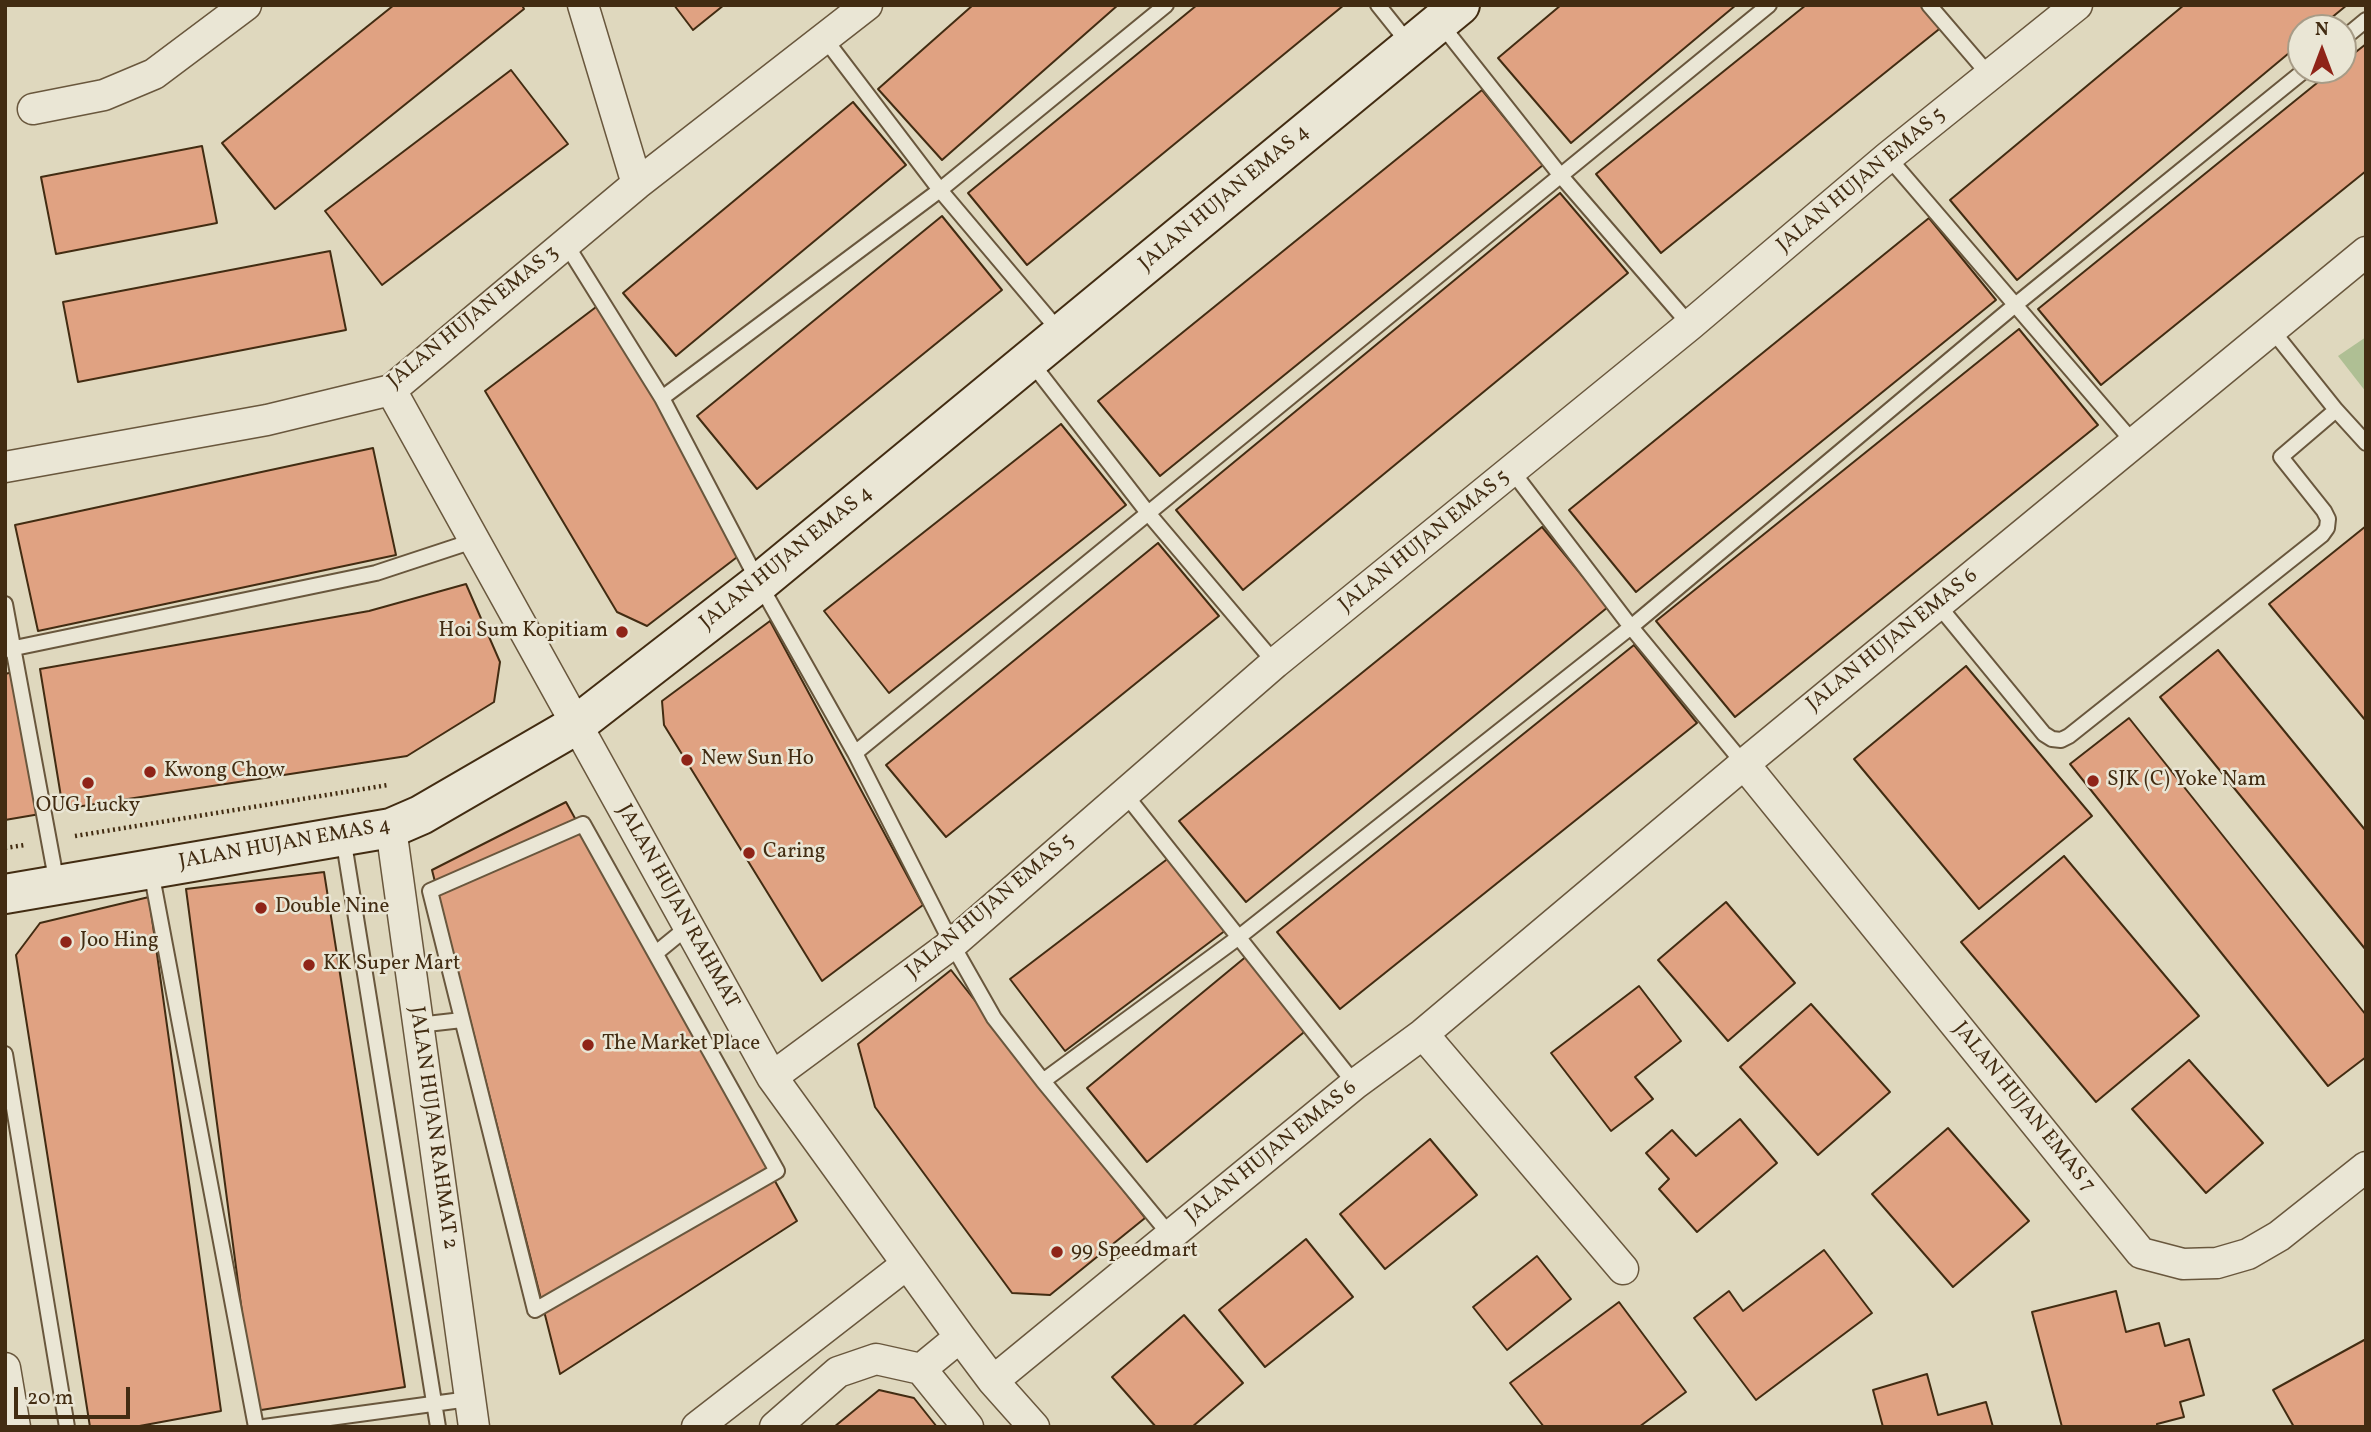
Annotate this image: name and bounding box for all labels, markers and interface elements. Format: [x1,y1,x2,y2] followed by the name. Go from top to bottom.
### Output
[2287,14,2357,84] north arrow
[2315,17,2329,43] text: N
[1773,103,1951,259] street label: JALAN HUJAN EMAS 5
[1135,120,1315,278] street label: JALAN HUJAN EMAS 4
[383,241,565,395] street label: JALAN HUJAN EMAS 3
[1335,465,1515,619] street label: JALAN HUJAN EMAS 5
[696,482,878,636] street label: JALAN HUJAN EMAS 4
[1802,564,1984,718] street label: JALAN HUJAN EMAS 6
[439,619,608,645] place label: Hoi Sum Kopitiam
[614,624,630,640] marker: Hoi Sum Kopitiam
[701,747,814,773] place label: New Sun Ho
[679,752,695,768] marker: New Sun Ho
[164,759,285,785] place label: Kwong Chow
[142,764,158,780] marker: Kwong Chow
[2107,768,2266,794] place label: SJK (C) Yoke Nam
[2085,773,2101,789] marker: SJK (C) Yoke Nam
[80,775,96,791] marker: OUG Lucky
[36,794,140,820] place label: OUG Lucky
[610,800,744,1014] street label: JALAN HUJAN RAHMAT
[177,814,393,876] street label: JALAN HUJAN EMAS 4
[902,829,1080,985] street label: JALAN HUJAN EMAS 5
[763,840,826,866] place label: Caring
[741,845,757,861] marker: Caring
[275,895,389,921] place label: Double Nine
[253,900,269,916] marker: Double Nine
[80,929,159,955] place label: Joo Hing
[58,934,74,950] marker: Joo Hing
[323,952,460,978] place label: KK Super Mart
[301,957,317,973] marker: KK Super Mart
[402,1005,462,1251] street label: JALAN HUJAN RAHMAT 2
[1946,1018,2100,1198] street label: JALAN HUJAN EMAS 7
[602,1032,760,1058] place label: The Market Place
[580,1037,596,1053] marker: The Market Place
[1181,1076,1363,1230] street label: JALAN HUJAN EMAS 6
[1071,1239,1198,1265] place label: 99 Speedmart
[1049,1244,1065,1260] marker: 99 Speedmart
[18,1372,133,1416] scale bar
[27,1384,73,1413] text: 20 m

